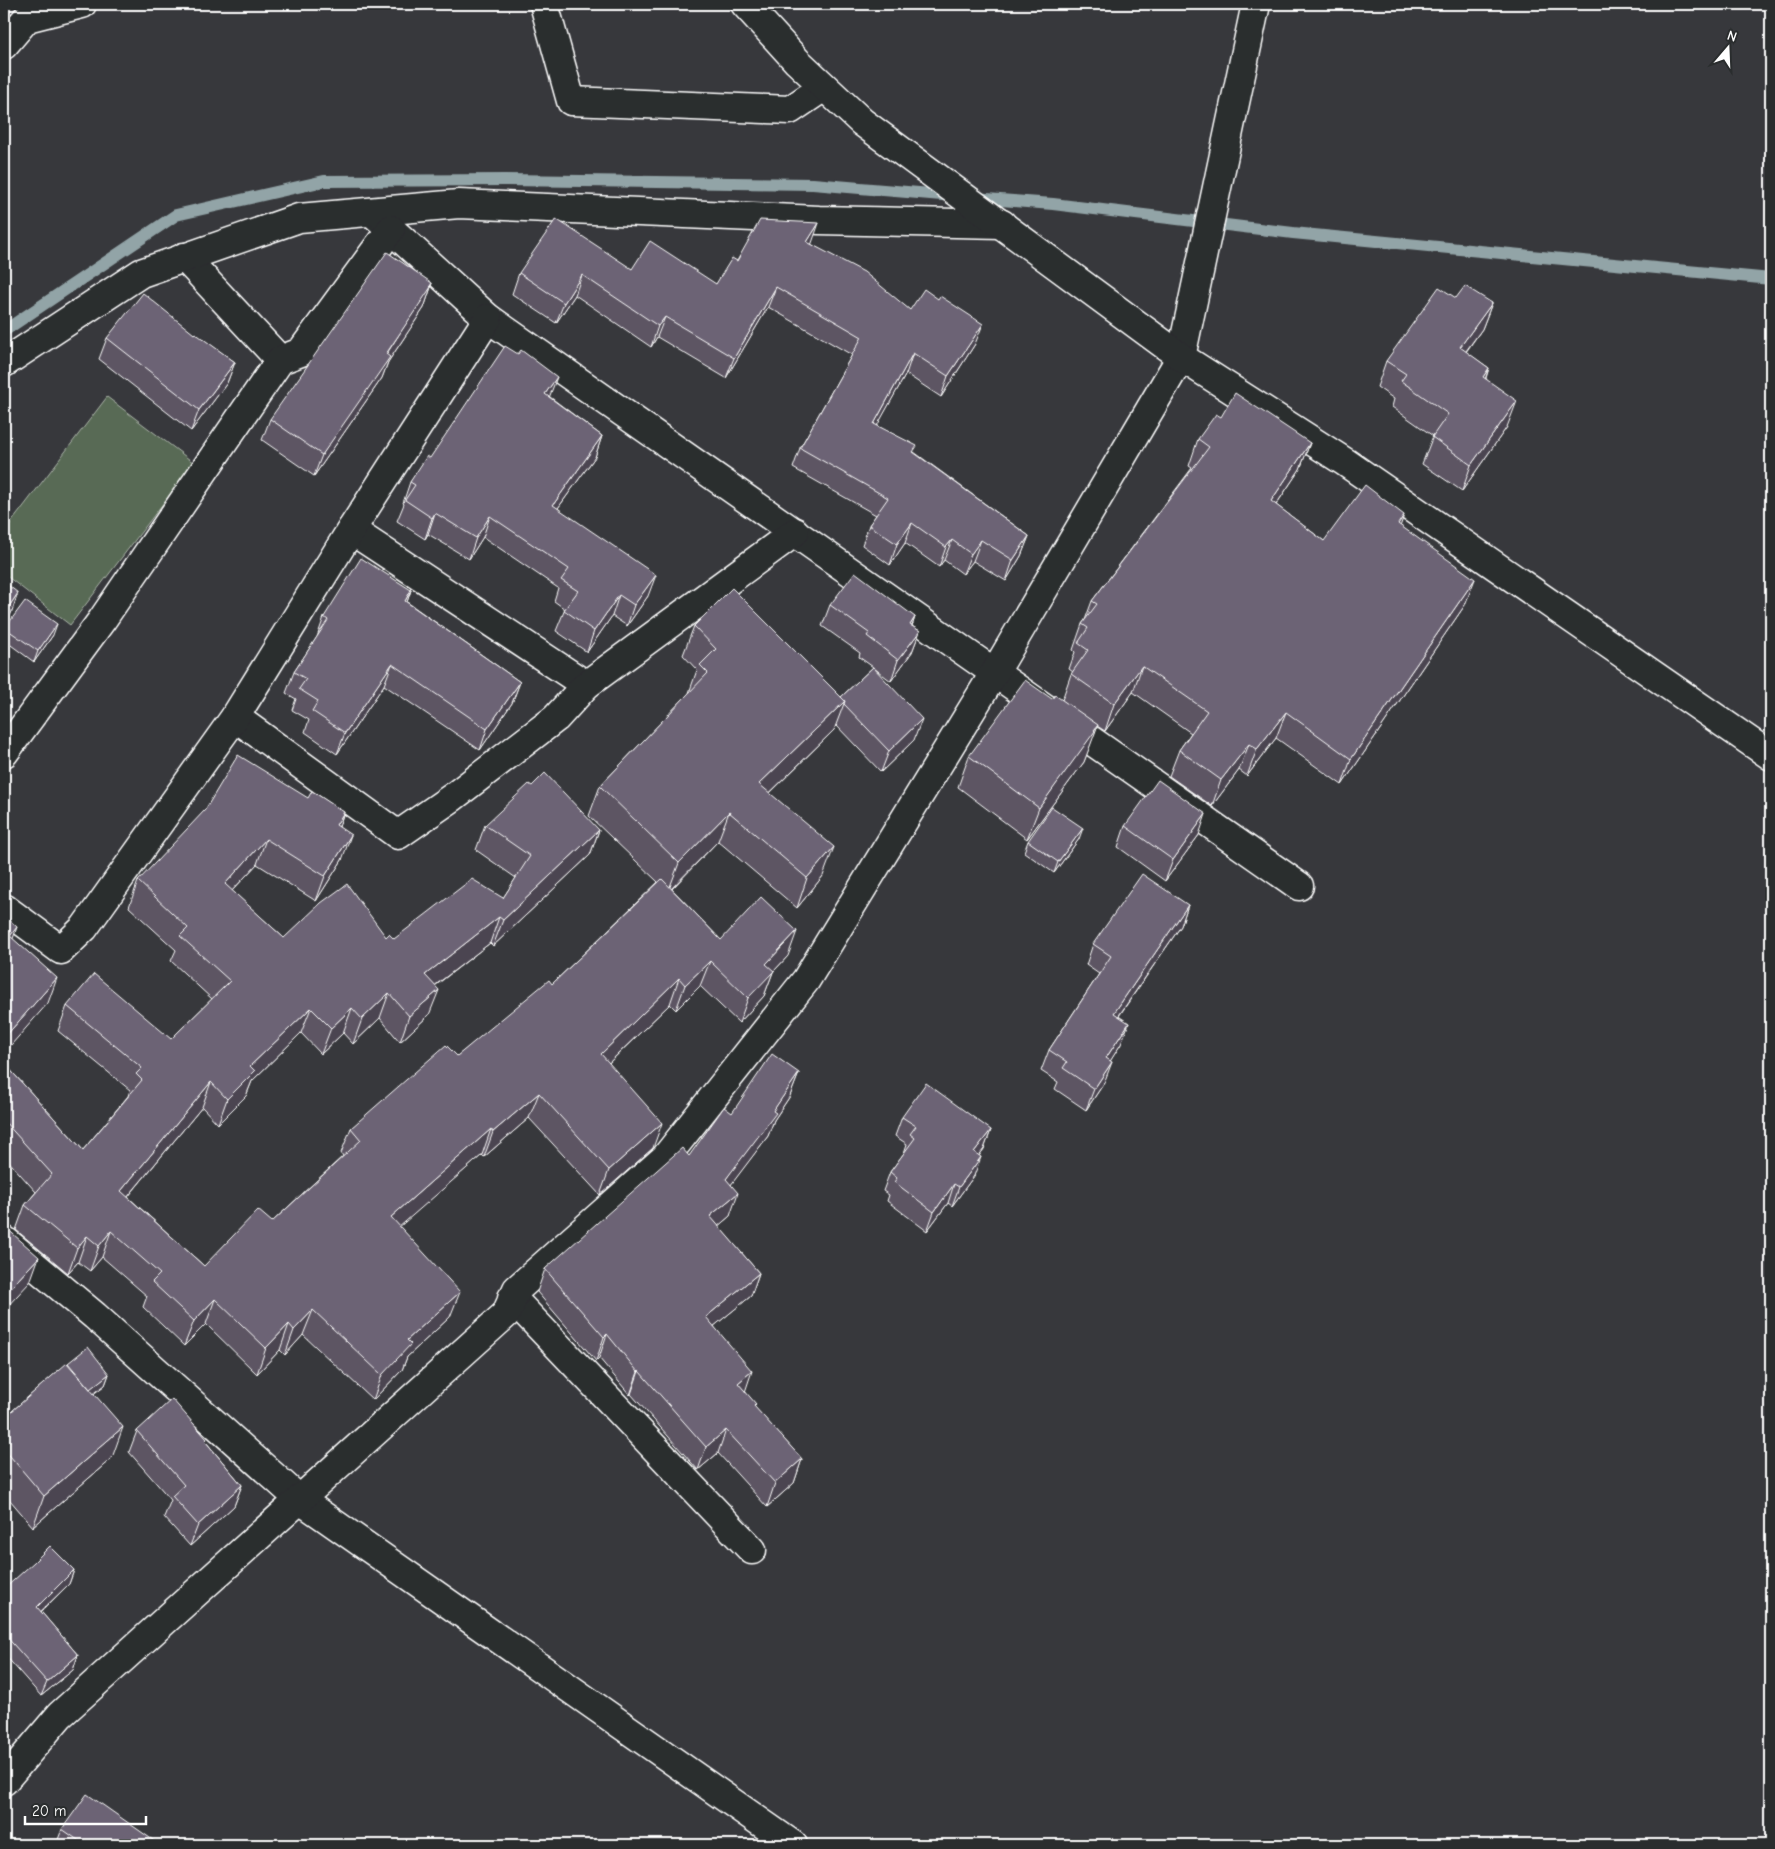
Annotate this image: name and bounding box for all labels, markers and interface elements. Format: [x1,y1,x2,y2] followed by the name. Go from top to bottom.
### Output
[1702,22,1752,72] north arrow
[1725,27,1739,46] text: N
[25,1794,146,1826] scale bar
[32,1802,66,1820] text: 20 m

